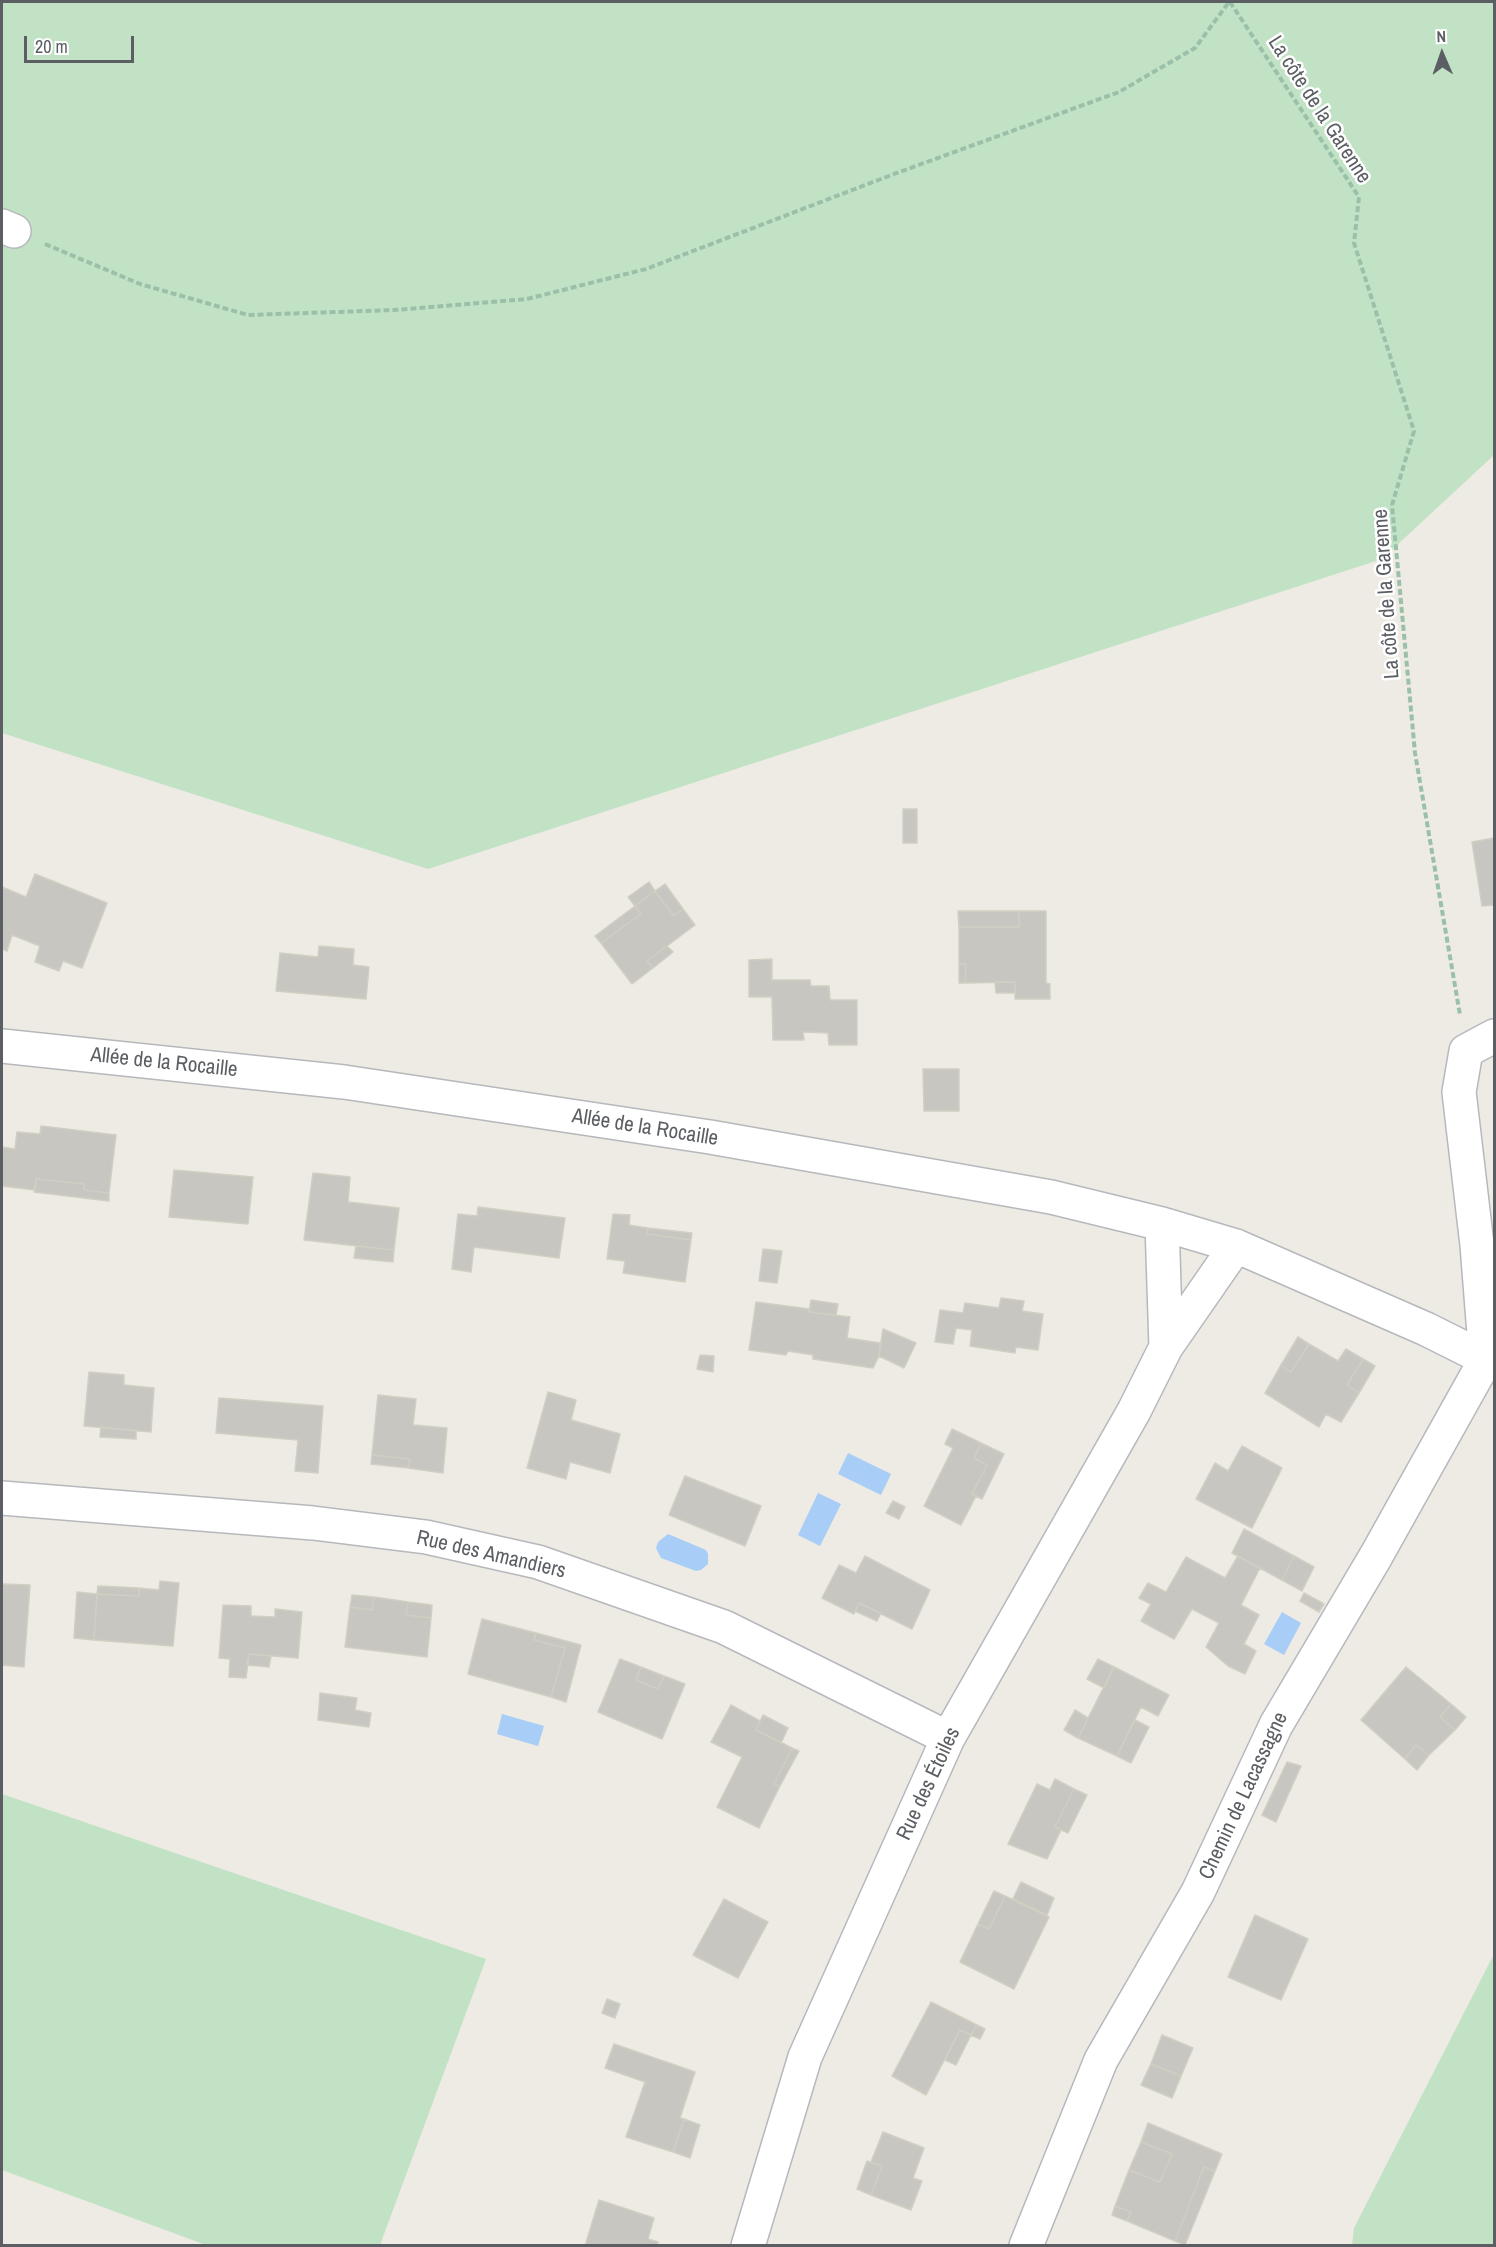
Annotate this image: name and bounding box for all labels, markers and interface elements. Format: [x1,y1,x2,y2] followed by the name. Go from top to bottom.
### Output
[27,24,136,62] scale bar
[1412,24,1472,84] north arrow
[1436,25,1446,47] text: N
[1262,32,1376,188] street label: La côte de la Garenne
[35,34,68,59] text: 20 m
[1368,508,1406,680] street label: La côte de la Garenne
[89,1043,239,1083] street label: Allée de la Rocaille
[570,1104,720,1152] street label: Allée de la Rocaille
[414,1526,568,1584] street label: Rue des Amandiers
[1194,1708,1294,1884] street label: Chemin de Lacassagne
[892,1724,966,1844] street label: Rue des Étoiles

